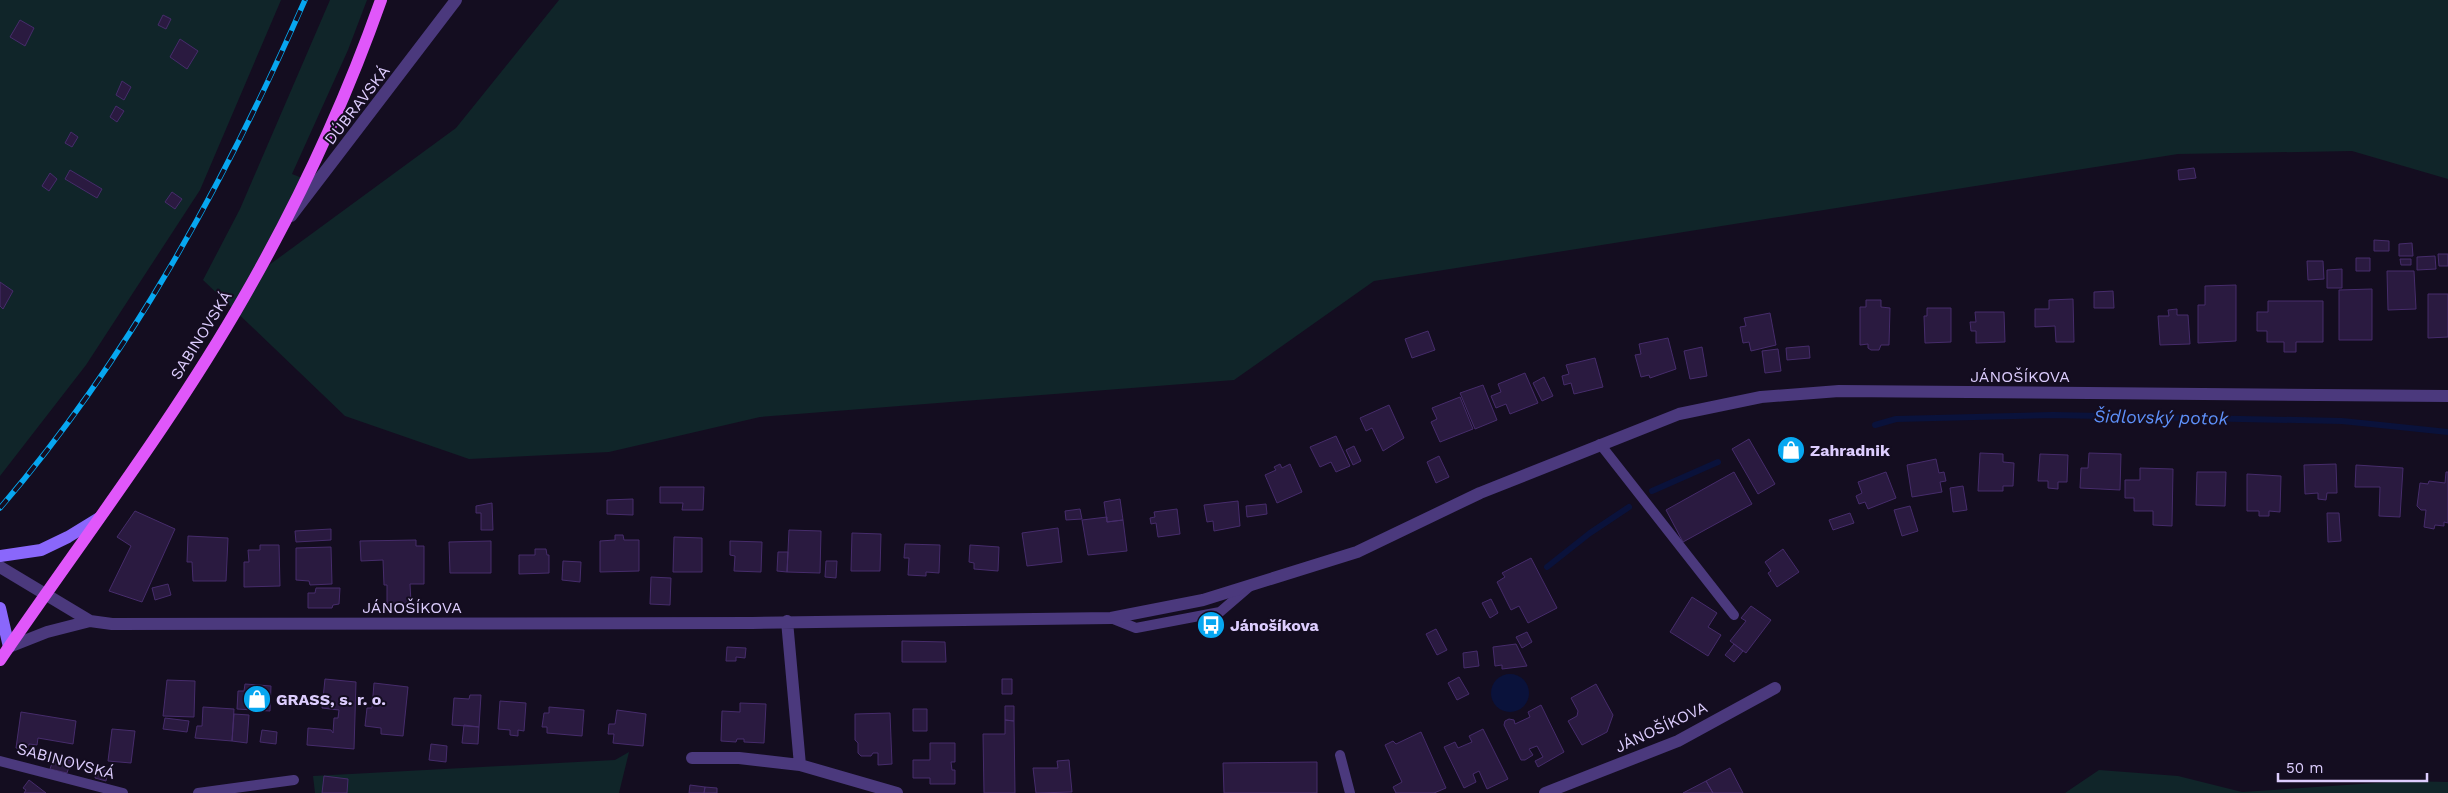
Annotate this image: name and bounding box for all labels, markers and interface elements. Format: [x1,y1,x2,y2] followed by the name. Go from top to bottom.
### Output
[320,61,394,148] street label: DÚBRAVSKÁ
[166,287,236,383] street label: SABINOVSKÁ
[1970,367,2070,386] street label: JÁNOŠÍKOVA
[2093,405,2230,429] water label: Šidlovský potok
[1776,435,1806,465] shop icon: Zahradnik
[1810,441,1890,460] place label: Zahradnik
[362,598,462,617] street label: JÁNOŠÍKOVA
[1196,610,1226,640] bus stop icon: Jánošíkova
[1230,616,1320,635] place label: Jánošíkova
[242,684,272,714] shop icon: GRASS, s. r. o.
[276,690,386,709] place label: GRASS, s. r. o.
[1612,697,1711,757] street label: JÁNOŠÍKOVA
[15,739,118,783] street label: SABINOVSKÁ
[2278,750,2427,782] scale bar
[2286,759,2323,777] text: 50 m

